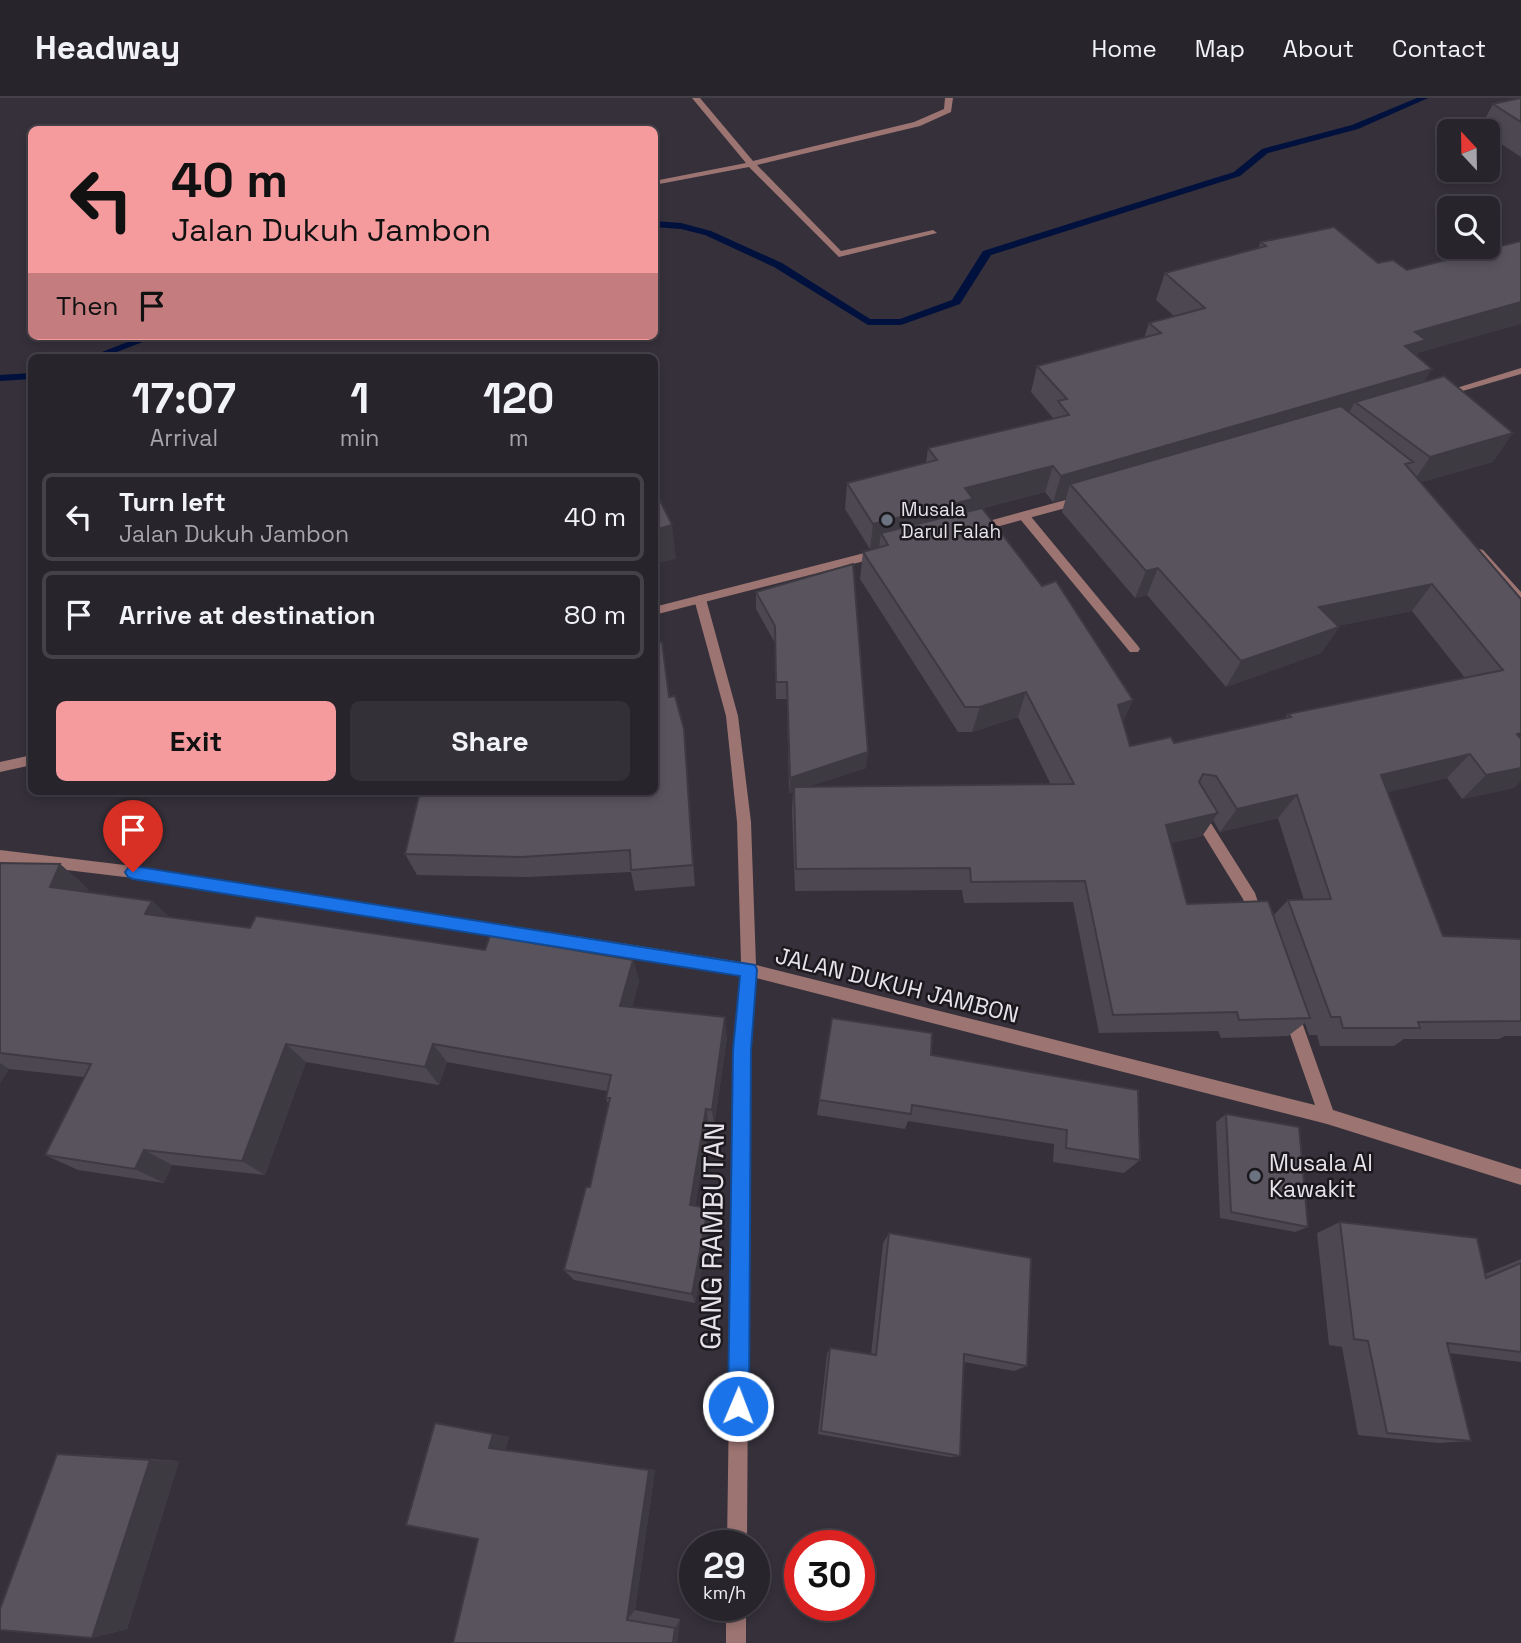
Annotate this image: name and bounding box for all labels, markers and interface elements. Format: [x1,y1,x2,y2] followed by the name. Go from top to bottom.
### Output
[35,27,180,69] text: Headway
[1091,33,1157,64] text: Home
[1195,33,1245,64] text: Map
[1283,33,1354,64] text: About
[1392,33,1486,64] text: Contact
[1437,119,1500,182] north arrow
[1437,119,1500,259] map controls
[171,149,288,211] text: 40 m
[56,154,147,245] icon: left
[1437,196,1500,259] button: search
[171,210,491,250] text: Jalan Dukuh Jambon
[133,287,171,325] icon: arrive
[56,289,119,323] text: Then
[132,372,236,425] text: 17:07
[350,372,369,425] text: 1
[483,372,554,425] text: 120
[150,423,218,453] text: Arrival
[340,423,379,453] text: min
[509,423,529,453] text: m
[119,485,226,519] text: Turn left
[901,497,1001,544] place label: Musala Darul Falah
[60,498,98,536] icon: left
[564,500,626,534] text: 40 m
[879,512,895,528] marker: Musala Darul Falah
[119,519,349,549] text: Jalan Dukuh Jambon
[60,596,98,634] icon: arrive
[119,598,376,632] text: Arrive at destination
[564,598,626,632] text: 80 m
[56,701,336,781] button: Exit
[350,701,630,781] button: Share
[103,800,163,872] pin
[114,811,152,849] icon: arrive
[772,940,1022,1030] street label: JALAN DUKUH JAMBON
[692,1122,732,1350] street label: GANG RAMBUTAN
[1269,1148,1373,1204] place label: Musala Al Kawakit
[1247,1168,1263,1184] marker: Musala Al Kawakit
[701,1369,775,1443] position arrow
[784,1530,875,1621] speed limit sign: 30
[703,1544,746,1588] text: 29
[703,1581,746,1604] text: km/h

